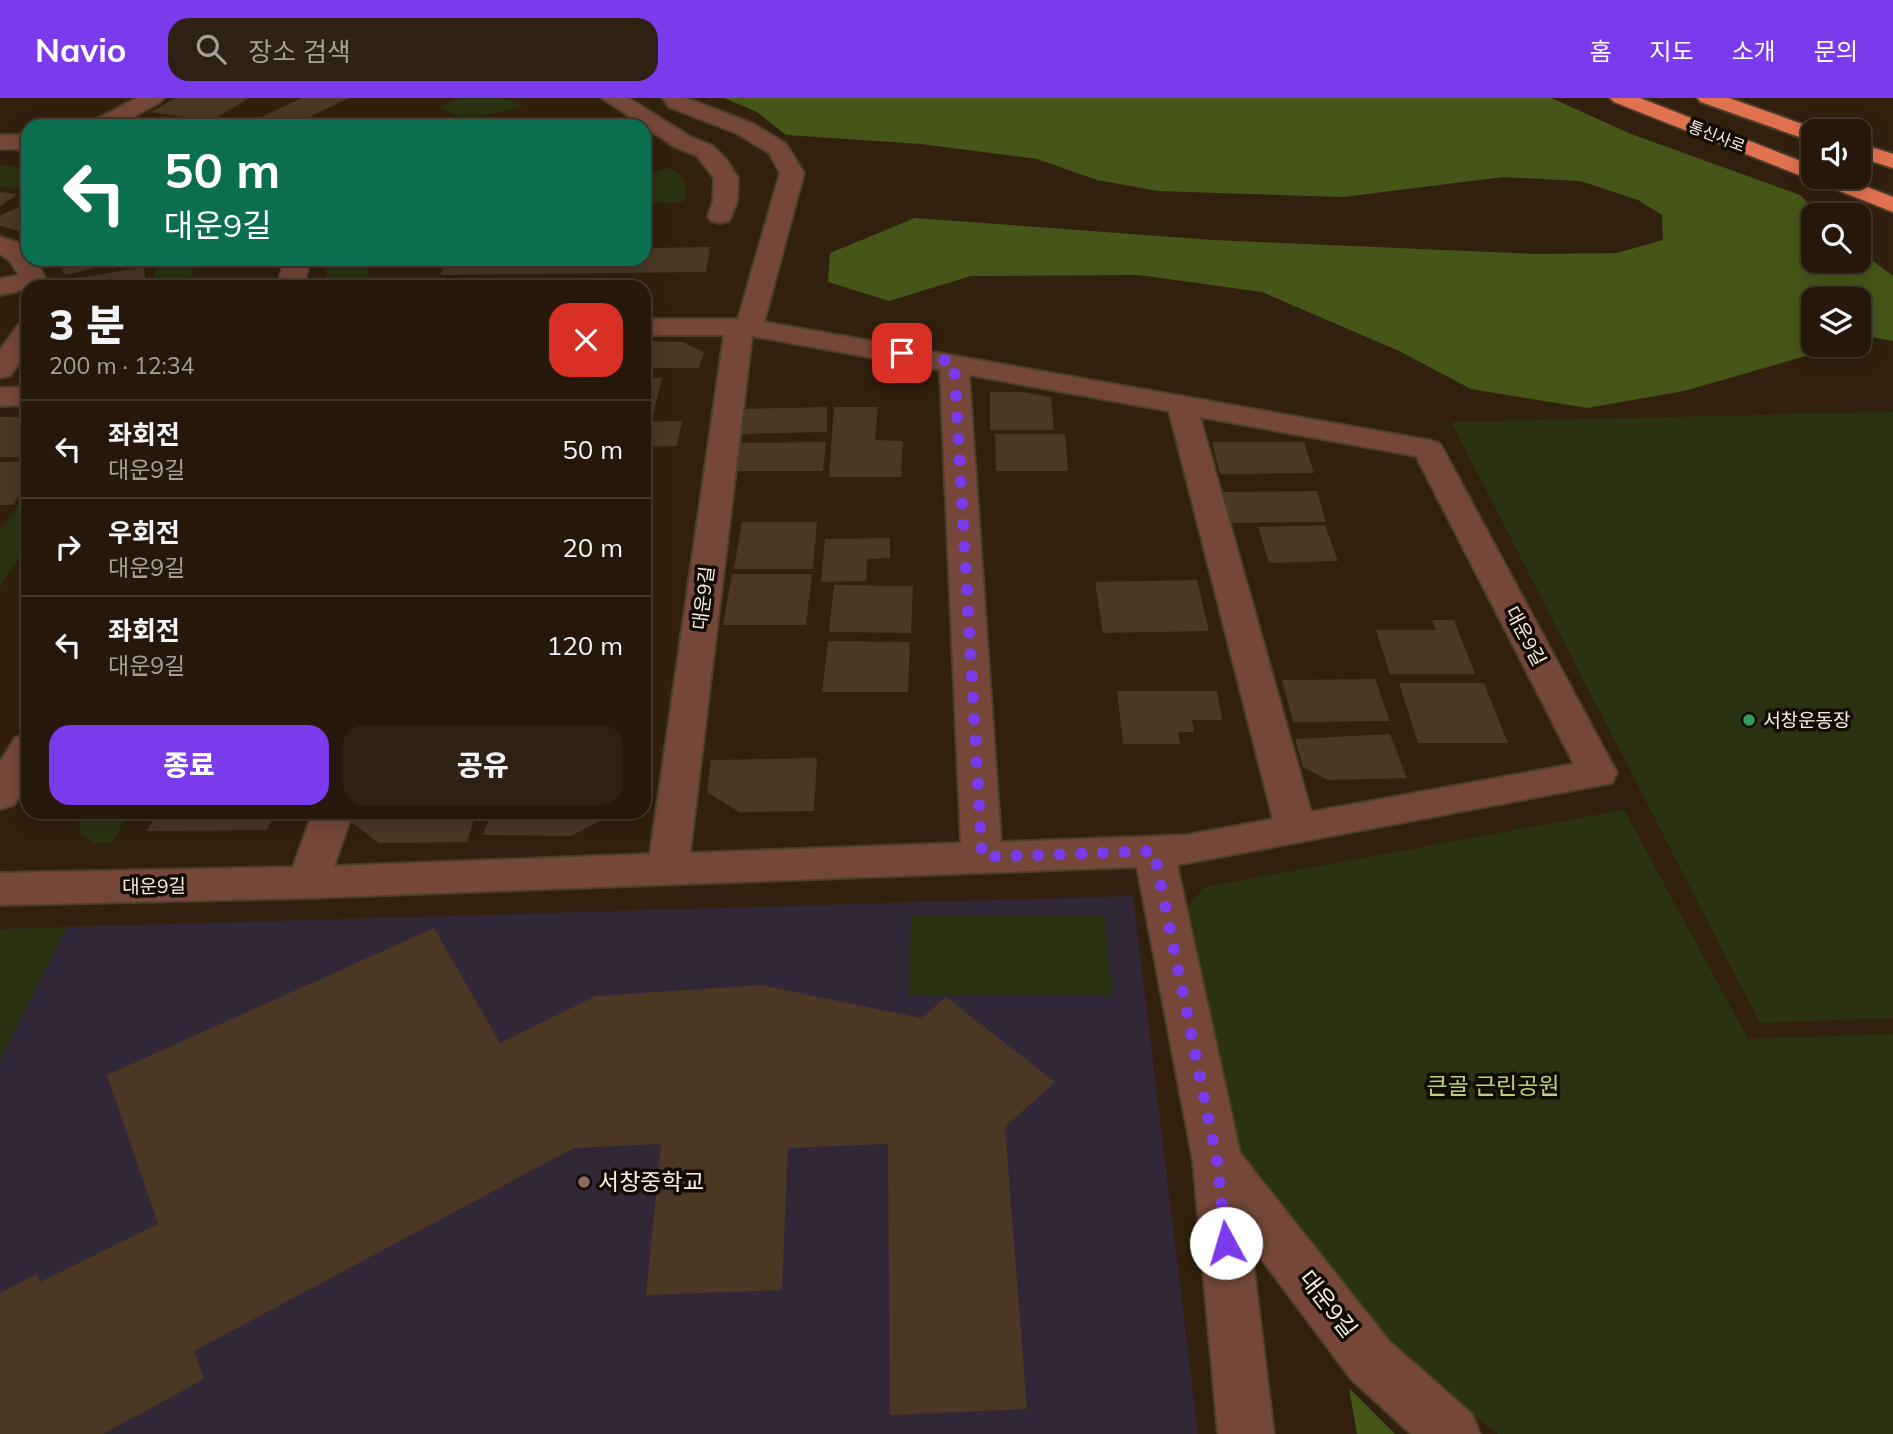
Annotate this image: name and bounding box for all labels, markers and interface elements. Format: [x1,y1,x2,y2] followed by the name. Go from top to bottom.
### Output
[168,18,658,81] search box
[35,29,126,70] text: Navio
[192,30,230,68] icon: search
[248,35,351,68] text: 장소 검색
[1589,36,1611,66] text: 홈
[1649,36,1694,66] text: 지도
[1732,36,1776,66] text: 소개
[1814,36,1858,66] text: 문의
[1686,116,1748,156] street label: 통신사로
[1801,119,1871,357] map controls
[1801,119,1871,189] button: sound
[164,139,280,200] text: 50 m
[49,147,140,238] icon: left
[1801,203,1871,273] button: search
[164,205,272,245] text: 대운9길
[1801,287,1871,357] button: layers
[49,298,125,351] text: 3 분
[549,303,623,377] button: close
[872,323,932,383] pin
[883,334,921,372] icon: arrive
[49,351,194,380] text: 200 m · 12:34
[108,418,180,451] text: 좌회전
[49,430,87,468] icon: left
[562,433,623,466] text: 50 m
[108,455,185,484] text: 대운9길
[108,516,180,549] text: 우회전
[49,528,87,566] icon: right
[562,531,623,564] text: 20 m
[108,553,185,582] text: 대운9길
[687,565,719,631] street label: 대운9길
[1500,602,1552,670] street label: 대운9길
[108,614,180,647] text: 좌회전
[49,626,87,664] icon: left
[547,629,623,662] text: 120 m
[108,651,185,680] text: 대운9길
[1763,708,1850,732] place label: 서창운동장
[1741,712,1757,728] marker: 서창운동장
[49,725,329,805] button: 종료
[343,725,623,805] button: 공유
[122,873,186,899] street label: 대운9길
[1427,1071,1559,1100] park label: 큰골 근린공원
[598,1167,704,1196] place label: 서창중학교
[576,1174,592,1190] marker: 서창중학교
[1189,1206,1263,1280] position arrow
[1293,1264,1364,1343] street label: 대운9길

